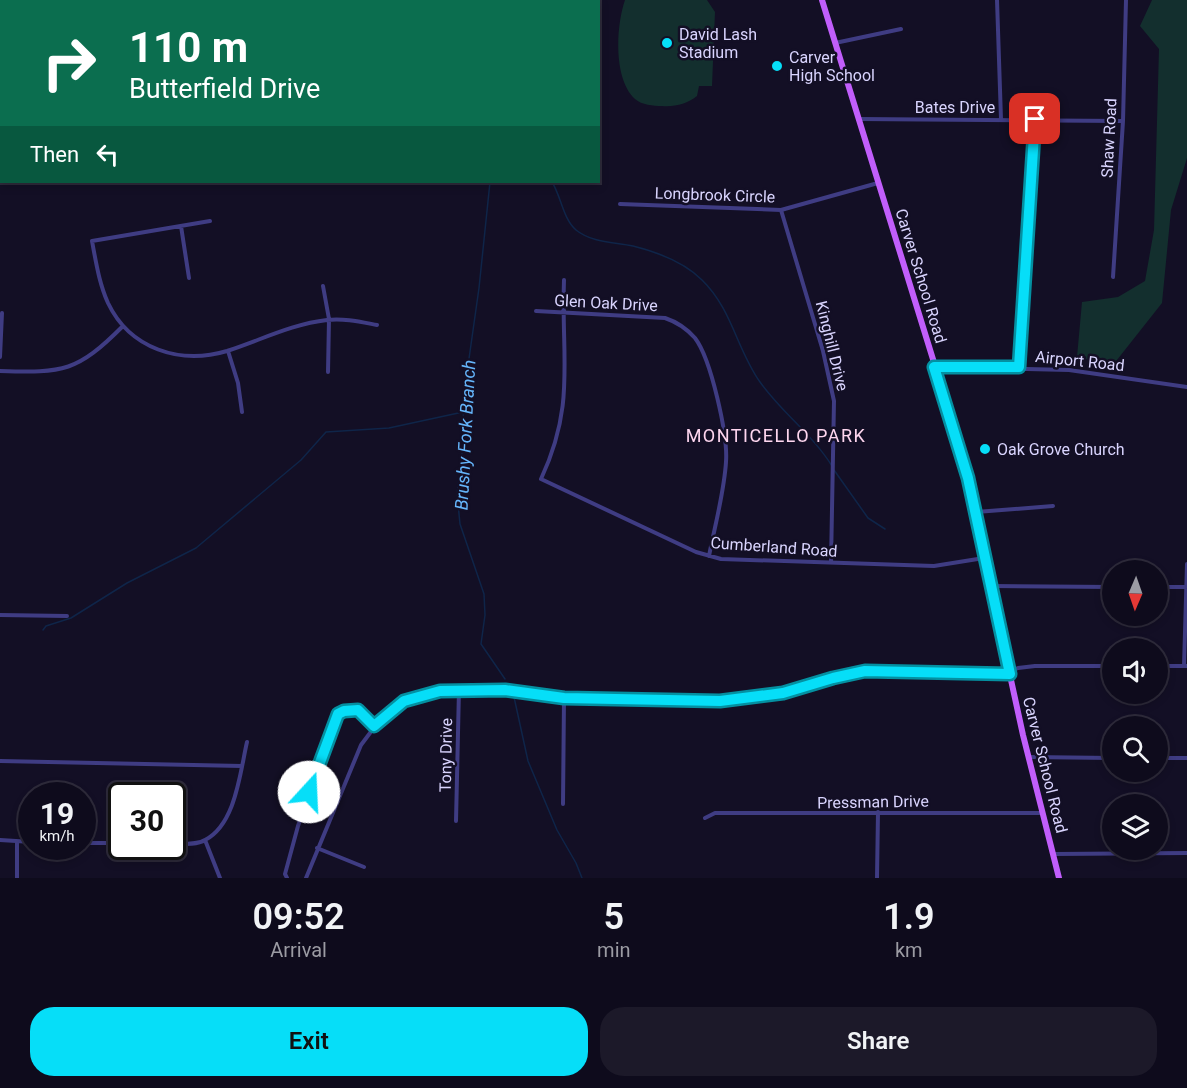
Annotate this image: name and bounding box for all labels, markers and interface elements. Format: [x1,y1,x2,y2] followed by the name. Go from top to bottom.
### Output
[129,23,248,72] text: 110 m
[30,24,108,102] icon: right
[679,25,757,62] place label: David Lash Stadium
[660,36,674,50] marker: David Lash Stadium
[789,48,875,85] place label: Carver High School
[770,59,784,73] marker: Carver High School
[129,73,320,105] text: Butterfield Drive
[1009,93,1060,144] pin
[915,98,995,117] street label: Bates Drive
[1097,98,1121,178] street label: Shaw Road
[1018,102,1051,135] icon: arrive
[91,138,124,171] icon: left
[30,142,79,167] text: Then
[654,183,776,207] street label: Longbrook Circle
[891,206,951,346] street label: Carver School Road
[554,291,658,315] street label: Glen Oak Drive
[812,299,852,393] street label: Kinghill Drive
[1034,347,1126,375] street label: Airport Road
[451,359,479,511] water label: Brushy Fork Branch
[686,425,866,446] district label: MONTICELLO PARK
[997,440,1125,459] place label: Oak Grove Church
[978,442,992,456] marker: Oak Grove Church
[710,533,838,561] street label: Cumberland Road
[1102,560,1168,626] north arrow
[1102,560,1168,860] map controls
[1102,638,1168,704] button: sound
[1019,695,1071,835] street label: Carver School Road
[1102,716,1168,782] button: search
[436,718,456,792] street label: Tony Drive
[277,760,341,824] position arrow
[108,782,186,860] speed limit sign: 30
[817,792,929,812] street label: Pressman Drive
[1102,794,1168,860] button: layers
[40,796,74,831] text: 19
[39,827,75,845] text: km/h
[253,896,345,938] text: 09:52
[604,896,624,938] text: 5
[883,896,934,938] text: 1.9
[270,938,327,962] text: Arrival
[597,938,631,962] text: min
[895,938,923,962] text: km
[30,1007,588,1076] button: Exit
[600,1007,1157,1076] button: Share

